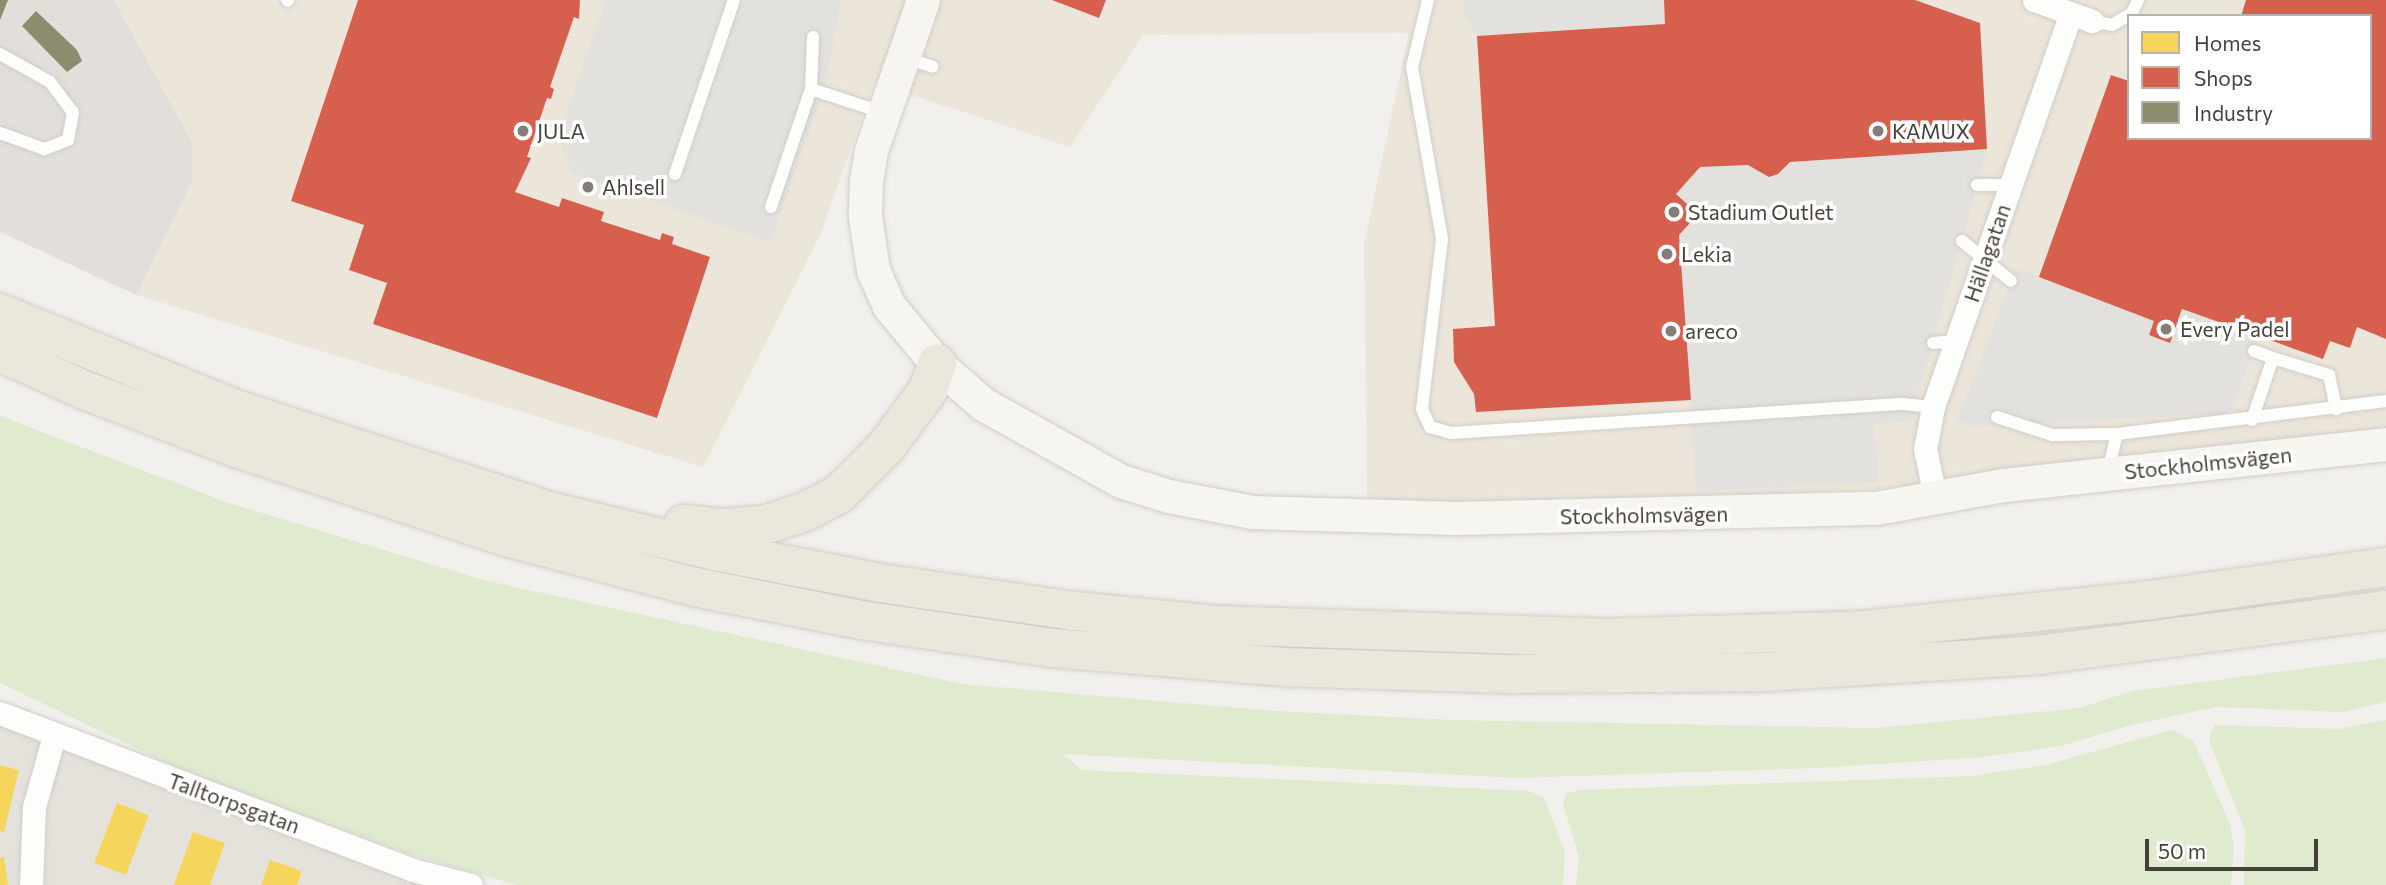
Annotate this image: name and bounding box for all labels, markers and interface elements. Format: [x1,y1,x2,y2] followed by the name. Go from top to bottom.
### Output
[2127,14,2372,140] legend
[2194,30,2261,55] text: Homes
[2194,65,2253,90] text: Shops
[2194,100,2273,125] text: Industry
[537,118,585,144] place label: JULA
[1892,118,1970,144] place label: KAMUX
[515,123,531,139] marker: JULA
[1870,123,1886,139] marker: KAMUX
[602,174,665,200] place label: Ahlsell
[580,179,596,195] marker: Ahlsell
[1688,199,1834,225] place label: Stadium Outlet
[1958,201,2016,305] street label: Hällagatan
[1666,204,1682,220] marker: Stadium Outlet
[1681,241,1732,267] place label: Lekia
[1659,246,1675,262] marker: Lekia
[2180,316,2290,342] place label: Every Padel
[1685,318,1738,344] place label: areco
[2158,321,2174,337] marker: Every Padel
[1663,323,1679,339] marker: areco
[2123,442,2293,484] street label: Stockholmsvägen
[1560,501,1728,529] street label: Stockholmsvägen
[165,768,303,838] street label: Talltorpsgatan
[2148,826,2321,870] scale bar
[2158,838,2206,863] text: 50 m

